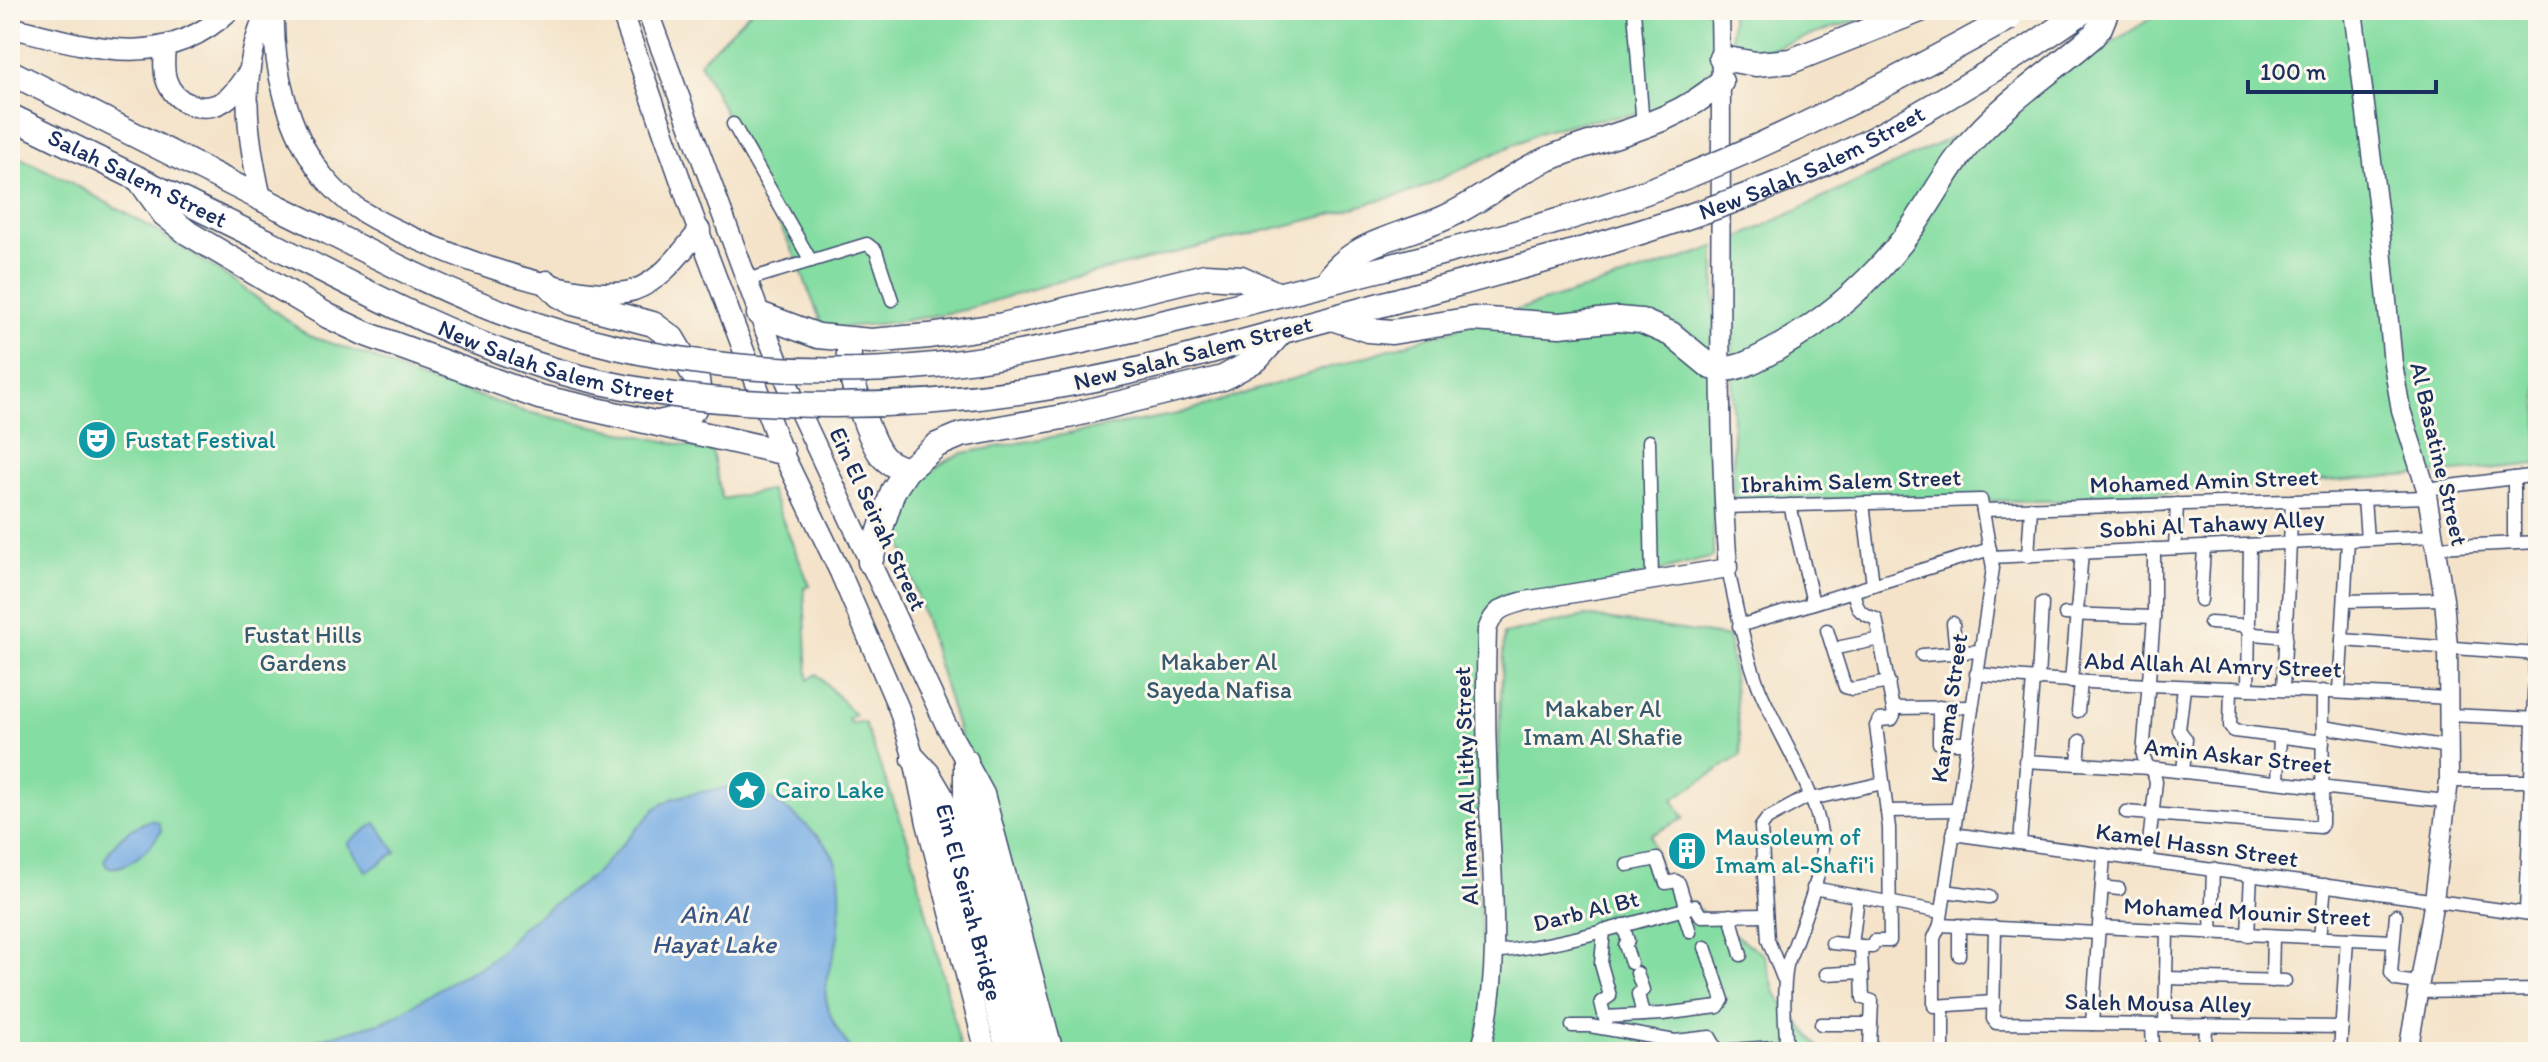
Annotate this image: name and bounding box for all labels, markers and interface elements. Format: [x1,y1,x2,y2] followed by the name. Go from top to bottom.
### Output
[2248,44,2436,94] scale bar
[2260,57,2326,86] text: 100 m
[1695,99,1930,226] street label: New Salah Salem Street
[43,122,232,234] street label: Salah Salem Street
[1070,309,1315,396] street label: New Salah Salem Street
[434,313,676,409] street label: New Salah Salem Street
[2404,359,2475,549] street label: Al Basatine Street
[76,419,118,461] theatre icon: Fustat Festival
[823,422,934,615] street label: Ein El Seirah Street
[125,425,276,454] place label: Fustat Festival
[1740,462,1962,499] street label: Ibrahim Salem Street
[2089,462,2319,499] street label: Mohamed Amin Street
[2098,503,2326,544] street label: Sobhi Al Tahawy Alley
[244,620,362,677] park label: Fustat Hills Gardens
[1924,632,1973,784] street label: Karama Street
[2084,646,2342,683] street label: Abd Allah Al Amry Street
[1146,647,1292,704] park label: Makaber Al Sayeda Nafisa
[1447,666,1484,906] street label: Al Imam Al Lithy Street
[1523,694,1683,751] park label: Makaber Al Imam Al Shafie
[2143,731,2333,780] street label: Amin Askar Street
[726,769,768,811] place icon: Cairo Lake
[775,775,884,804] place label: Cairo Lake
[930,800,1010,1004] street label: Ein El Seirah Bridge
[2094,816,2300,873] street label: Kamel Hassn Street
[1715,822,1874,879] place label: Mausoleum of Imam al-Shafi'i
[1666,830,1708,872] building icon: Mausoleum of Imam al-Shafi'i
[1530,883,1642,938] street label: Darb Al Bt
[2123,891,2371,932] street label: Mohamed Mounir Street
[652,898,778,960] water label: Ain Al Hayat Lake
[2064,986,2252,1019] street label: Saleh Mousa Alley

